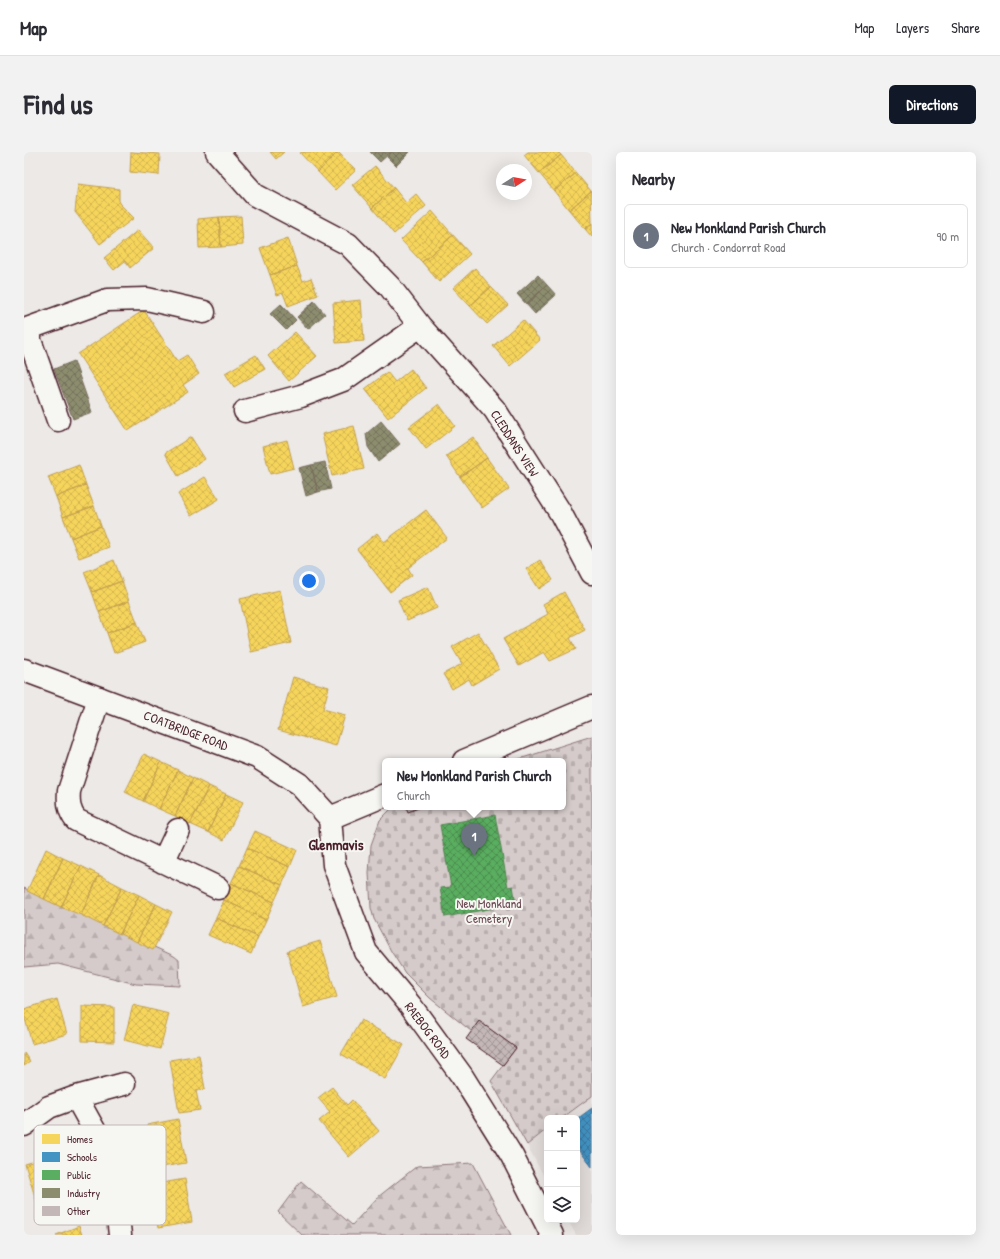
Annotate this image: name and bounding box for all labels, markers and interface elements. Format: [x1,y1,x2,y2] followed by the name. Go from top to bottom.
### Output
[20,15,47,41] text: Map
[854,18,874,37] text: Map
[896,18,929,37] text: Layers
[951,18,980,37] text: Share
[24,85,93,123] text: Find us
[889,85,976,124] button: Directions
[496,164,532,200] north arrow
[632,167,675,190] text: Nearby
[671,217,825,238] text: New Monkland Parish Church
[644,227,648,245] text: 1
[937,227,959,245] text: 90 m
[671,238,785,256] text: Church · Condorrat Road
[487,406,543,480] street label: CLEDDANS VIEW
[299,571,319,591] your location
[141,706,232,755] street label: COATBRIDGE ROAD
[382,758,566,810] popup
[397,765,551,786] text: New Monkland Parish Church
[397,786,430,804] text: Church
[461,823,487,856] pin: 1
[308,834,364,855] district label: Glenmavis
[457,894,521,927] park label: New Monkland Cemetery
[401,998,456,1063] street label: RAEBOG ROAD
[544,1115,580,1223] map controls
[544,1115,580,1151] button: +
[34,1125,166,1225] legend
[67,1132,93,1146] text: Homes
[67,1150,97,1164] text: Schools
[544,1151,580,1187] button: −
[67,1168,92,1182] text: Public
[67,1186,101,1200] text: Industry
[544,1187,580,1223] button: layers
[67,1204,91,1218] text: Other

